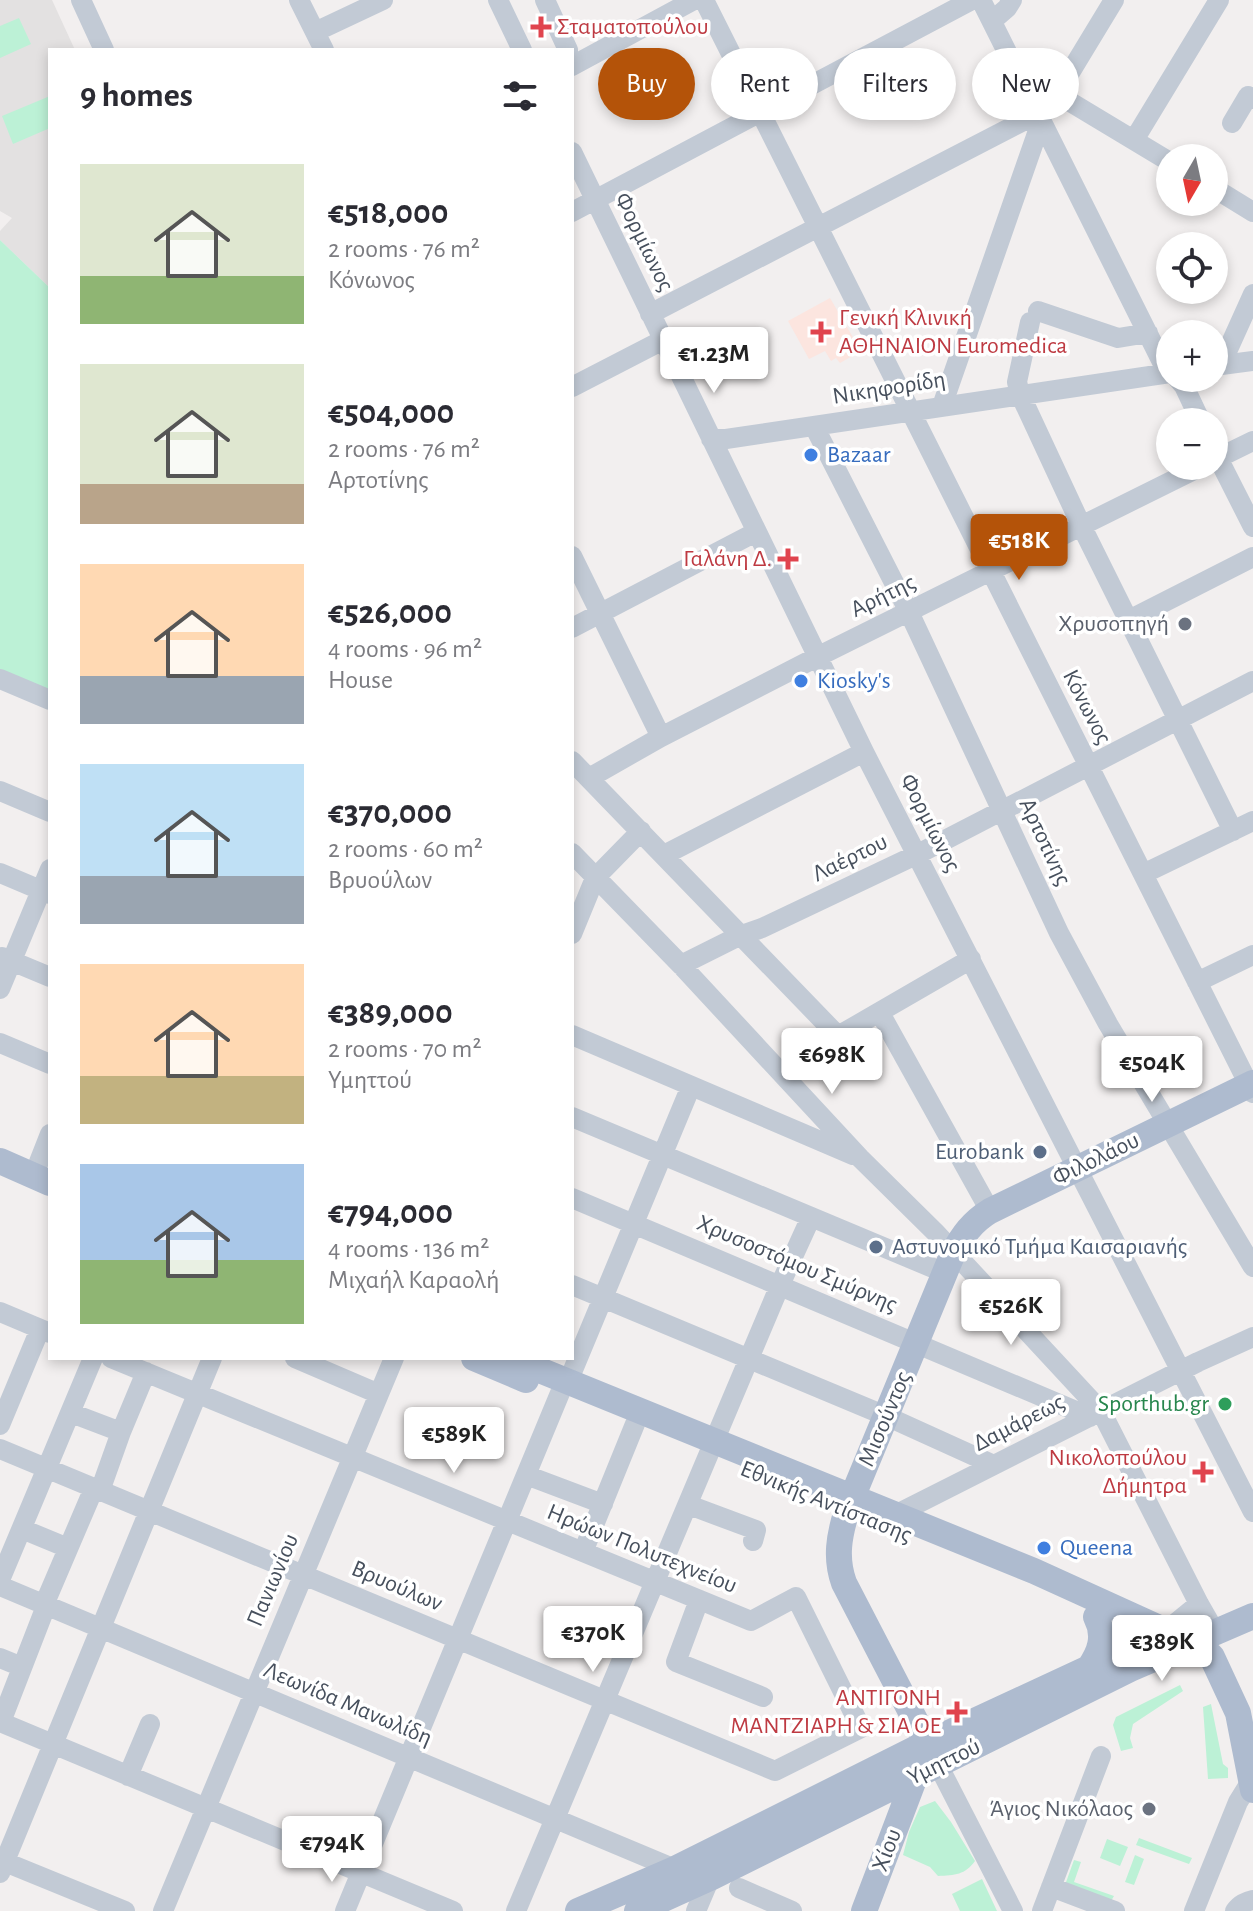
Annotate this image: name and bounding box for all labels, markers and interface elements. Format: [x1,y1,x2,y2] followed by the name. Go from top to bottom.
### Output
[557,15,708,39] place label: Σταματοπούλου
[532,18,550,36] marker: Σταματοπούλου
[598,48,695,120] chip: Buy
[711,48,818,120] chip: Rent
[834,48,956,120] chip: Filters
[972,48,1079,120] chip: New
[498,74,542,118] icon: filters
[80,79,193,113] text: 9 homes
[1156,144,1228,216] north arrow
[1156,144,1228,480] map controls
[610,189,678,295] street label: Φορμίωνος
[144,196,240,292] icon: home
[328,196,449,230] text: €518,000
[1156,232,1228,304] button: locate
[328,236,480,262] text: 2 rooms · 76 m²
[328,267,415,293] text: Κόνωνος
[839,306,1067,358] place label: Γενική Κλινική ΑΘΗΝΑΙΟΝ Euromedica
[1156,320,1228,392] button: +
[810,321,832,343] marker: Γενική Κλινική ΑΘΗΝΑΙΟΝ Euromedica
[649,327,779,395] pin: €1.23M
[678,340,750,366] text: €1.23M
[831,367,947,409] street label: Νικηφορίδη
[144,396,240,492] icon: home
[328,396,454,430] text: €504,000
[1156,408,1228,480] button: −
[328,436,480,462] text: 2 rooms · 76 m²
[827,443,891,467] place label: Bazaar
[802,446,820,464] marker: Bazaar
[328,467,429,493] text: Αρτοτίνης
[963,514,1075,582] pin: €518K
[989,527,1049,553] text: €518K
[683,547,772,571] place label: Γαλάνη Δ.
[779,550,797,568] marker: Γαλάνη Δ.
[847,570,919,622] street label: Αρήτης
[144,596,240,692] icon: home
[328,596,452,630] text: €526,000
[1058,612,1169,636] place label: Χρυσοπηγή
[1176,615,1194,633] marker: Χρυσοπηγή
[328,636,482,662] text: 4 rooms · 96 m²
[1058,666,1116,748] street label: Κόνωνος
[328,667,393,693] text: House
[817,669,891,693] place label: Kiosky's
[792,672,810,690] marker: Kiosky's
[895,770,965,876] street label: Φορμίωνος
[1014,795,1076,889] street label: Αρτοτίνης
[144,796,240,892] icon: home
[328,796,452,830] text: €370,000
[809,830,891,886] street label: Λαέρτου
[328,836,483,862] text: 2 rooms · 60 m²
[328,867,432,893] text: Βρυούλων
[144,996,240,1092] icon: home
[328,996,453,1030] text: €389,000
[776,1028,888,1096] pin: €698K
[328,1036,481,1062] text: 2 rooms · 70 m²
[1096,1036,1208,1104] pin: €504K
[799,1041,865,1067] text: €698K
[1119,1049,1185,1075] text: €504K
[328,1067,412,1093] text: Υμηττού
[1049,1128,1143,1190] street label: Φιλολάου
[935,1140,1024,1164] place label: Eurobank
[1031,1143,1049,1161] marker: Eurobank
[144,1196,240,1292] icon: home
[328,1196,453,1230] text: €794,000
[693,1211,901,1317] street label: Χρυσοστόμου Σμύρνης
[892,1235,1187,1259] place label: Αστυνομικό Τμήμα Καισαριανής
[328,1236,489,1262] text: 4 rooms · 136 m²
[867,1238,885,1256] marker: Αστυνομικό Τμήμα Καισαριανής
[328,1267,500,1293] text: Μιχαήλ Καραολή
[955,1279,1067,1347] pin: €526K
[979,1292,1043,1318] text: €526K
[854,1368,916,1470] street label: Μισούντος
[970,1390,1068,1456] street label: Δαμάρεως
[1098,1392,1209,1416] place label: Sporthub.gr
[1216,1395,1234,1413] marker: Sporthub.gr
[398,1407,510,1475] pin: €589K
[422,1420,486,1446] text: €589K
[1049,1446,1187,1498] place label: Νικολοπούλου Δήμητρα
[737,1457,915,1547] street label: Εθνικής Αντίστασης
[1194,1463,1212,1481] marker: Νικολοπούλου Δήμητρα
[544,1500,740,1598] street label: Ηρώων Πολυτεχνείου
[243,1530,303,1630] street label: Πανιωνίου
[1060,1536,1133,1560] place label: Queena
[1035,1539,1053,1557] marker: Queena
[348,1556,446,1616] street label: Βρυούλων
[537,1606,649,1674] pin: €370K
[1106,1615,1218,1683] pin: €389K
[561,1619,625,1645] text: €370K
[1130,1628,1194,1654] text: €389K
[260,1658,436,1750] street label: Λεωνίδα Μανωλίδη
[730,1686,941,1738] place label: ΑΝΤΙΓΟΝΗ ΜΑΝΤΖΙΑΡΗ & ΣΙΑ ΟΕ
[948,1703,966,1721] marker: ΑΝΤΙΓΟΝΗ ΜΑΝΤΖΙΑΡΗ & ΣΙΑ ΟΕ
[904,1734,984,1790] street label: Υμηττού
[989,1797,1133,1821] place label: Άγιος Νικόλαος
[1140,1800,1158,1818] marker: Άγιος Νικόλαος
[276,1816,388,1884] pin: €794K
[868,1825,906,1875] street label: Χίου
[300,1829,364,1855] text: €794K

